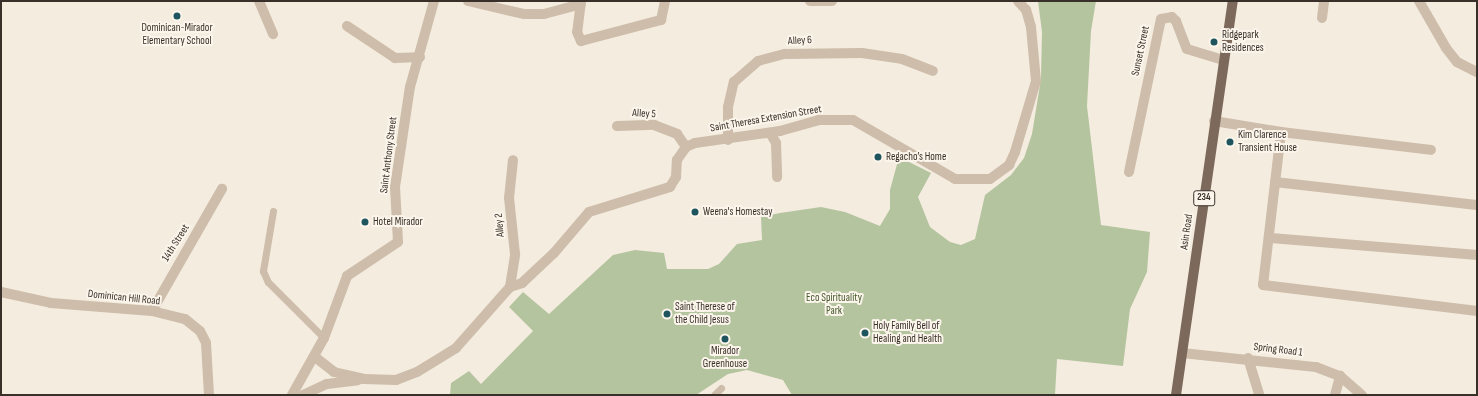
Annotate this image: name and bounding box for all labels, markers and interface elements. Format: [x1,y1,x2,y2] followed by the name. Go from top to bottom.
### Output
[172,11,182,21] marker: Dominican-Mirador Elementary School
[141,22,213,48] place label: Dominican-Mirador Elementary School
[1129,25,1153,77] street label: Sunset Street
[1222,29,1264,55] place label: Ridgepark Residences
[788,34,812,48] street label: Alley 6
[1209,37,1219,47] marker: Ridgepark Residences
[709,103,823,135] street label: Saint Theresa Extension Street
[632,107,656,121] street label: Alley 5
[378,116,400,194] street label: Saint Anthony Street
[1238,129,1297,155] place label: Kim Clarence Transient House
[1225,137,1235,147] marker: Kim Clarence Transient House
[886,150,946,164] place label: Regacho’s Home
[873,152,883,162] marker: Regacho’s Home
[1193,190,1215,206] road number: 234
[703,205,772,219] place label: Weena's Homestay
[690,207,700,217] marker: Weena's Homestay
[492,213,508,237] street label: Alley 2
[1178,213,1196,251] street label: Asin Road
[373,215,423,229] place label: Hotel Mirador
[360,217,370,227] marker: Hotel Mirador
[159,222,193,264] street label: 14th Street
[87,288,161,308] street label: Dominican Hill Road
[806,292,862,318] park label: Eco Spirituality Park
[675,301,735,327] place label: Saint Therese of the Child Jesus
[662,309,672,319] marker: Saint Therese of the Child Jesus
[873,320,942,346] place label: Holy Family Bell of Healing and Health
[860,328,870,338] marker: Holy Family Bell of Healing and Health
[720,334,730,344] marker: Mirador Greenhouse
[1253,340,1303,360] street label: Spring Road 1
[703,345,747,371] place label: Mirador Greenhouse

